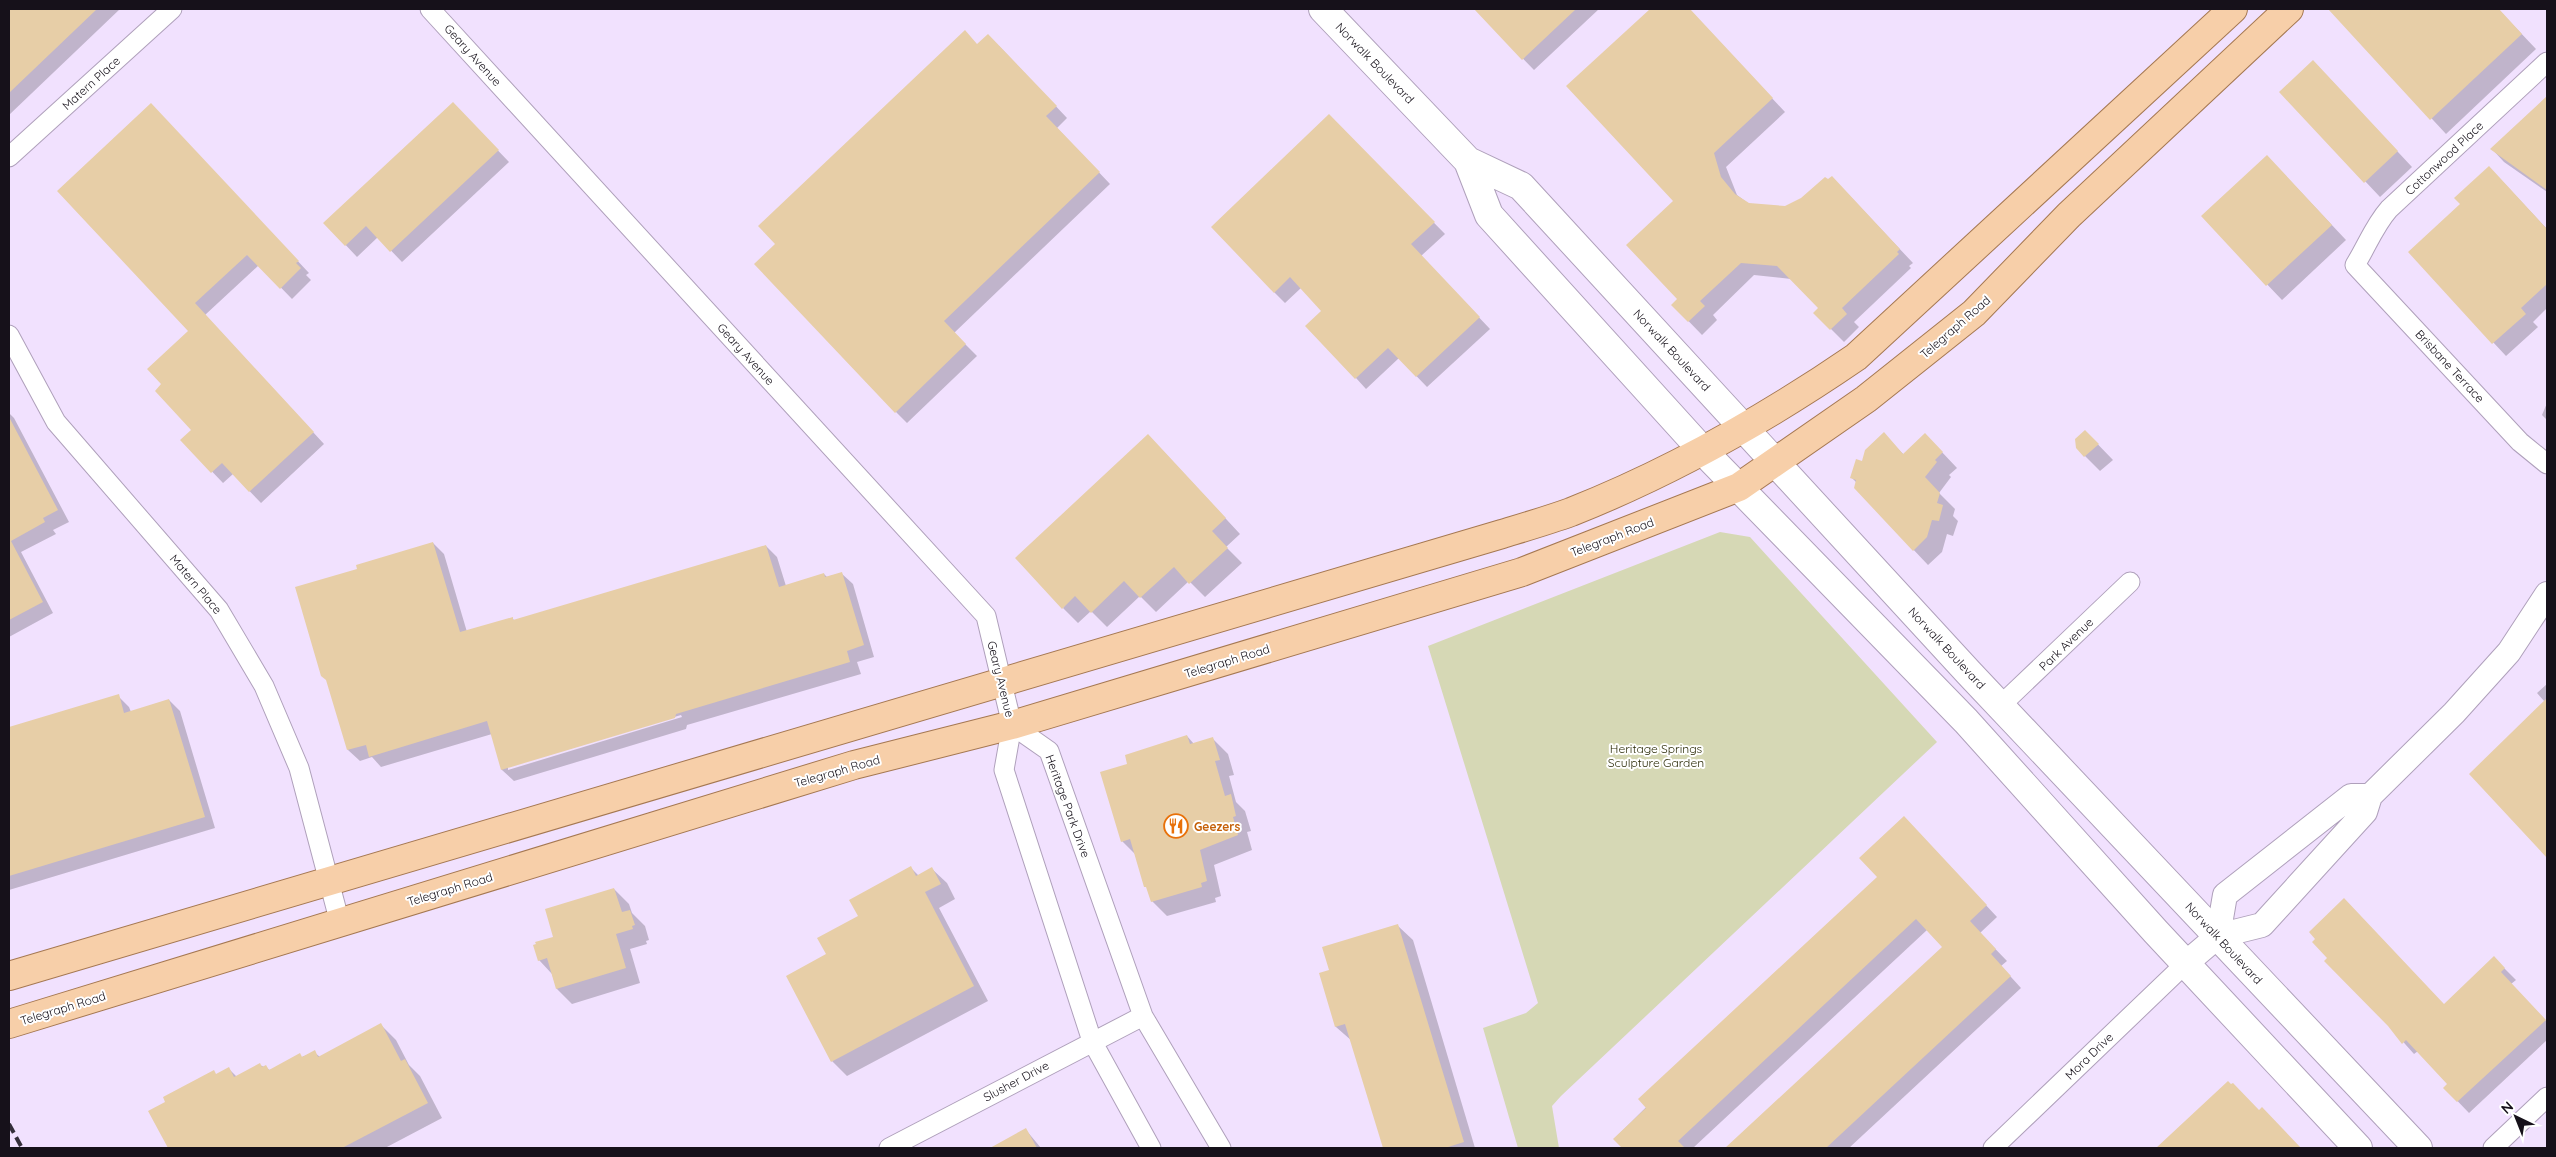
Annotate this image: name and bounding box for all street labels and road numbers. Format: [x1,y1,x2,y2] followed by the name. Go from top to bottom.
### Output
[1333,19,1417,107] street label: Norwalk Boulevard
[441,21,505,89] street label: Geary Avenue
[59,53,123,113] street label: Matern Place
[2402,118,2486,198] street label: Cottonwood Place
[1917,292,1993,362] street label: Telegraph Road
[1630,306,1714,394] street label: Norwalk Boulevard
[714,320,778,388] street label: Geary Avenue
[2412,326,2488,406] street label: Brisbane Terrace
[1568,514,1656,560] street label: Telegraph Road
[167,551,225,617] street label: Matern Place
[1905,604,1989,692] street label: Norwalk Boulevard
[2036,614,2096,674] street label: Park Avenue
[984,639,1018,719] street label: Geary Avenue
[1183,641,1271,681] street label: Telegraph Road
[792,752,882,790] street label: Telegraph Road
[1042,752,1094,860] street label: Heritage Park Drive
[406,869,494,909] street label: Telegraph Road
[2182,899,2266,987] street label: Norwalk Boulevard
[19,988,107,1028] street label: Telegraph Road
[2062,1029,2116,1083] street label: Mora Drive
[981,1057,1052,1105] street label: Slusher Drive

